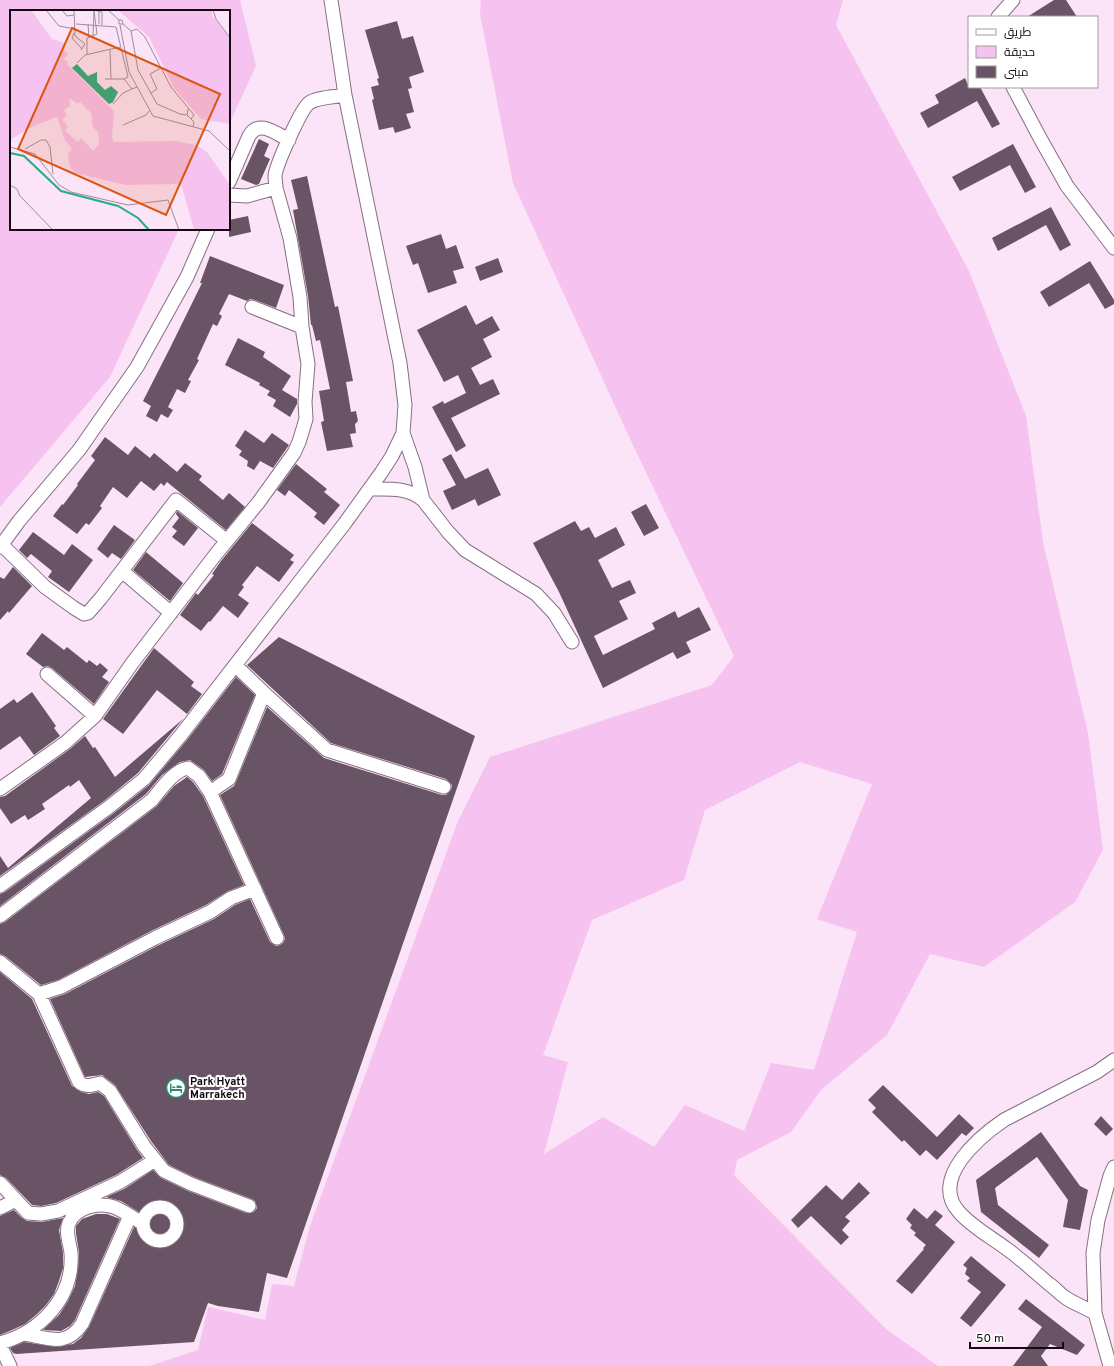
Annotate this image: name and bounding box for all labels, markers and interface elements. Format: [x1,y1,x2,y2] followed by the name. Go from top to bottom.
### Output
[10,10,230,230] inset map
[968,16,1098,88] legend
[1004,25,1032,41] text: طريق
[1004,45,1035,61] text: حديقة
[1004,65,1029,81] text: مبنى
[190,1075,245,1102] place label: Park Hyatt Marrakech
[165,1077,187,1099] hotel icon: Park Hyatt Marrakech
[970,1324,1063,1350] scale bar
[976,1331,1004,1347] text: 50 m

